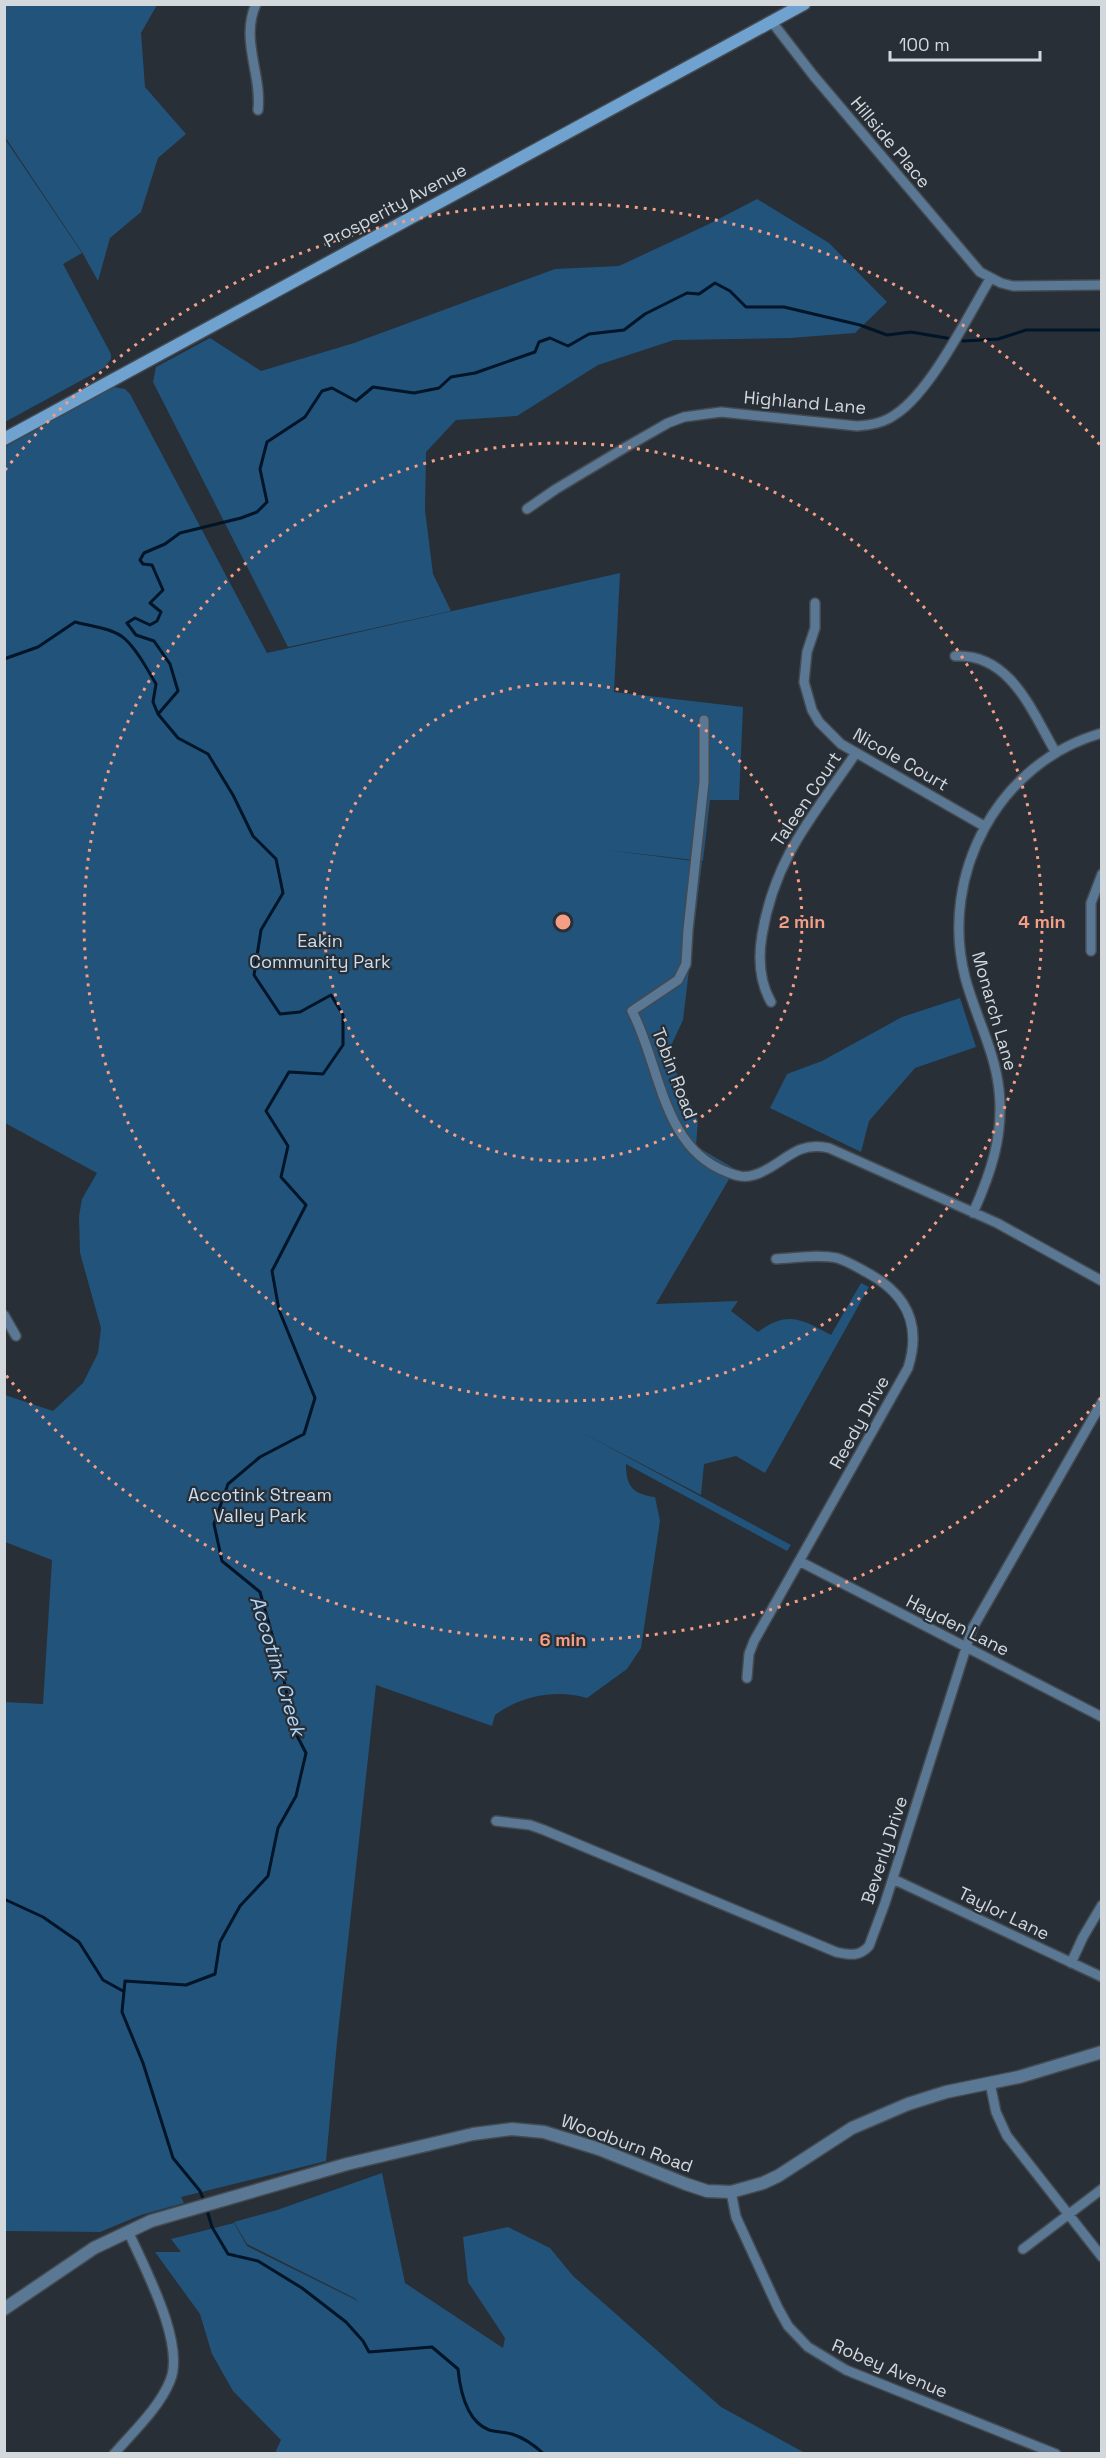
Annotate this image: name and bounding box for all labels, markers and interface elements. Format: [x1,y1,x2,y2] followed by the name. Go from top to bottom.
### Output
[890,24,1040,62] scale bar
[899,33,950,56] text: 100 m
[846,91,936,193] street label: Hillside Place
[320,158,470,252] street label: Prosperity Avenue
[743,385,867,419] street label: Highland Lane
[849,722,953,796] street label: Nicole Court
[766,747,846,851] street label: Taleen Court
[779,910,825,933] text: 2 min
[1018,910,1066,933] text: 4 min
[553,912,573,932] centre of rings
[249,929,391,973] park label: Eakin Community Park
[967,949,1023,1073] street label: Monarch Lane
[647,1024,703,1122] street label: Tobin Road
[824,1371,894,1473] street label: Reedy Drive
[188,1483,332,1527] park label: Accotink Stream Valley Park
[903,1589,1013,1661] street label: Hayden Lane
[244,1593,312,1741] water label: Accotink Creek
[540,1628,586,1651] text: 6 min
[856,1793,912,1907] street label: Beverly Drive
[954,1881,1054,1945] street label: Taylor Lane
[558,2108,696,2178] street label: Woodburn Road
[829,2333,951,2403] street label: Robey Avenue

